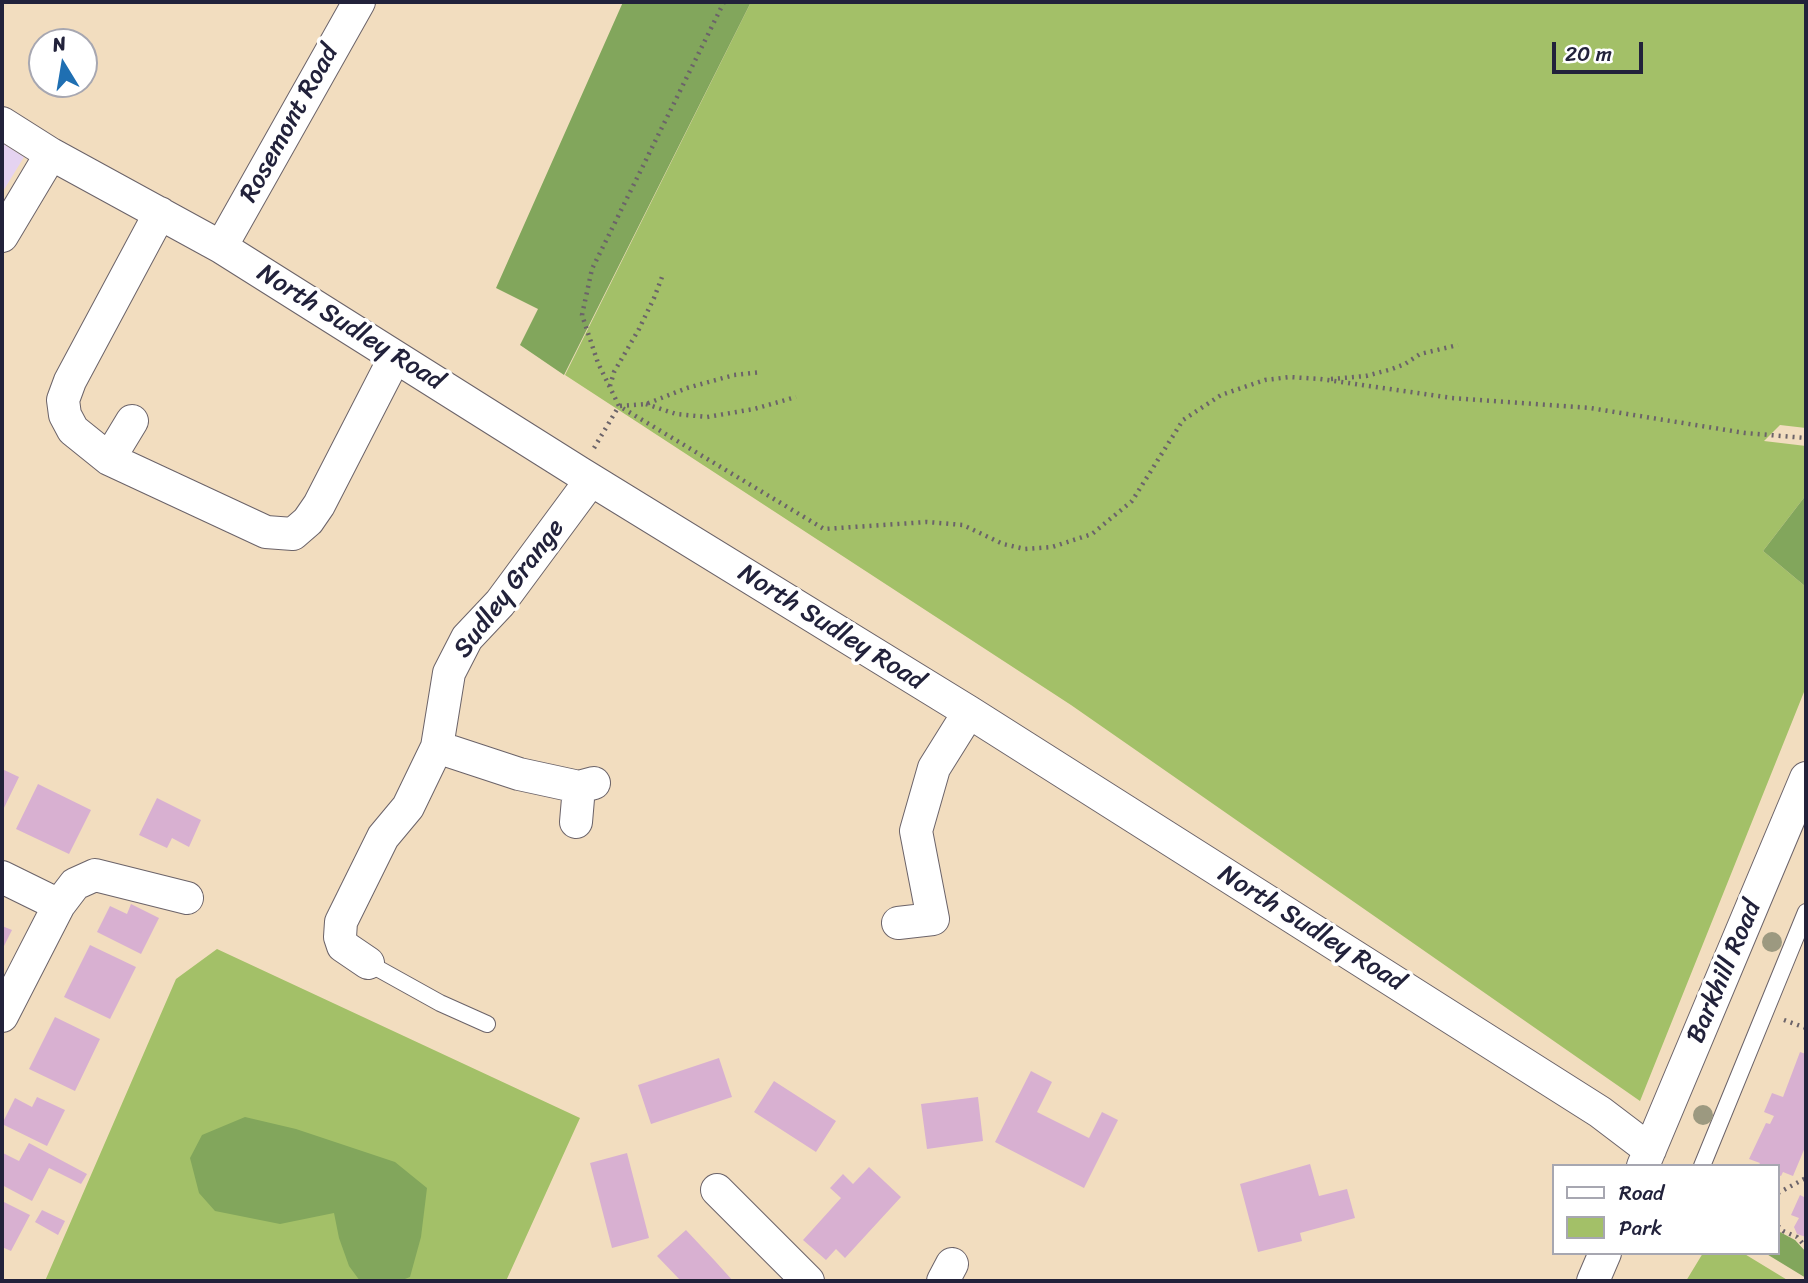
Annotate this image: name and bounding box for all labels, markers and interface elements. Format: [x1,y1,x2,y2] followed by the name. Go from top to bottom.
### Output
[50,26,69,61] text: N
[28,28,98,98] north arrow
[1556,28,1647,72] scale bar
[1565,35,1612,73] text: 20 m
[234,40,346,208] street label: Rosemont Road
[251,258,449,398] street label: North Sudley Road
[448,514,572,664] street label: Sudley Grange
[732,558,930,698] street label: North Sudley Road
[1212,859,1410,999] street label: North Sudley Road
[1681,896,1769,1048] street label: Barkhill Road
[1552,1164,1780,1255] legend
[1619,1174,1664,1212] text: Road
[1619,1209,1662,1247] text: Park

